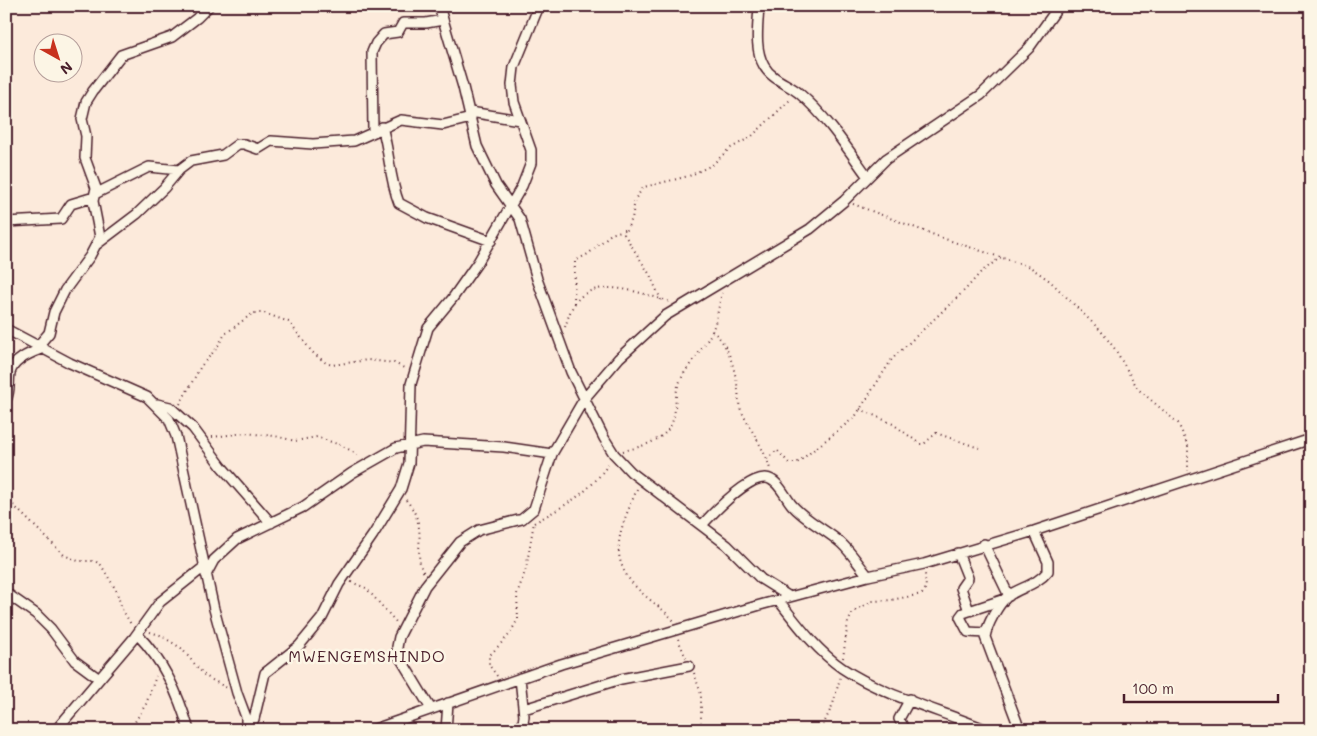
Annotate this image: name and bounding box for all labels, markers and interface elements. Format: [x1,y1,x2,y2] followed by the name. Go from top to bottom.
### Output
[32,32,82,82] north arrow
[56,58,77,79] text: N
[288,645,446,666] district label: MWENGEMSHINDO
[1124,671,1278,703] scale bar
[1132,678,1174,698] text: 100 m

